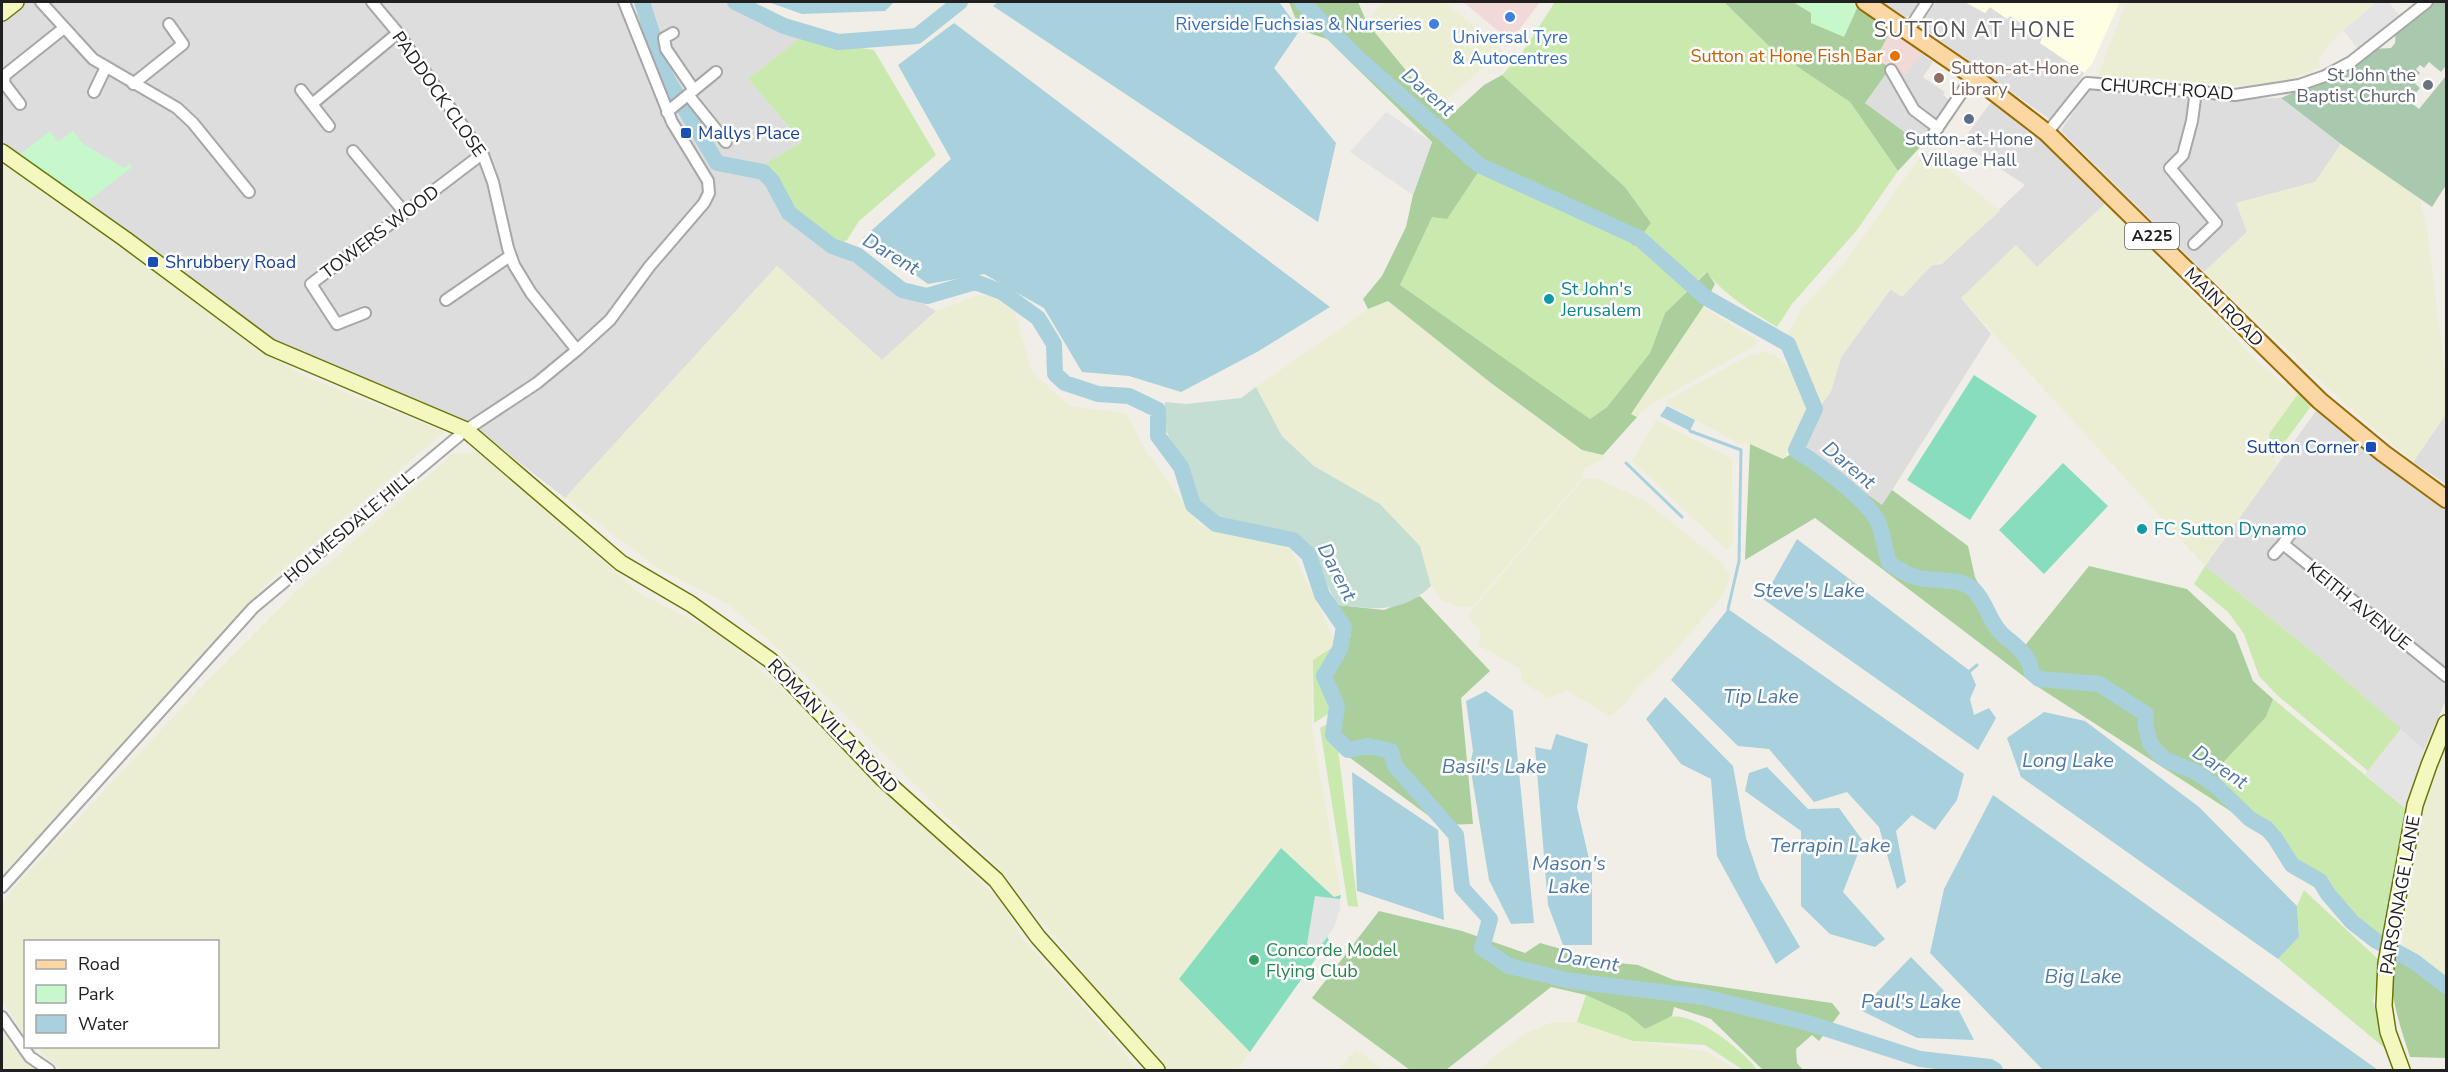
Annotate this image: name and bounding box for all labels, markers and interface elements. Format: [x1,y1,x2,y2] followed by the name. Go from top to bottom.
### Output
[1503,10,1517,24] marker: Universal Tyre & Autocentres
[1175,12,1422,36] place label: Riverside Fuchsias & Nurseries
[1874,16,2076,44] district label: SUTTON AT HONE
[1427,17,1441,31] marker: Riverside Fuchsias & Nurseries
[1452,25,1568,70] place label: Universal Tyre & Autocentres
[387,26,491,162] street label: PADDOCK CLOSE
[1690,44,1884,68] place label: Sutton at Hone Fish Bar
[1888,49,1902,63] marker: Sutton at Hone Fish Bar
[1951,56,2079,101] place label: Sutton-at-Hone Library
[1396,62,1461,123] water label: Darent
[2297,63,2416,108] place label: St John the Baptist Church
[1932,71,1946,85] marker: Sutton-at-Hone Library
[2100,72,2234,106] street label: CHURCH ROAD
[2421,78,2435,92] marker: St John the Baptist Church
[1962,112,1976,126] marker: Sutton-at-Hone Village Hall
[698,121,800,145] place label: Mallys Place
[679,126,693,140] marker: Mallys Place
[1905,127,2033,172] place label: Sutton-at-Hone Village Hall
[316,180,444,284] street label: TOWERS WOOD
[2125,223,2179,249] road number: A225
[858,227,925,282] water label: Darent
[165,250,296,274] place label: Shrubbery Road
[146,255,160,269] marker: Shrubbery Road
[2179,262,2269,352] street label: MAIN ROAD
[1560,277,1641,322] place label: St John's Jerusalem
[1542,292,1556,306] marker: St John's Jerusalem
[1817,435,1882,496] water label: Darent
[2247,435,2360,459] place label: Sutton Corner
[2364,440,2378,454] marker: Sutton Corner
[279,465,419,589] street label: HOLMESDALE HILL
[2154,517,2306,541] place label: FC Sutton Dynamo
[2135,522,2149,536] marker: FC Sutton Dynamo
[1311,538,1363,606] water label: Darent
[2302,557,2416,655] street label: KEITH AVENUE
[1753,577,1865,604] water label: Steve's Lake
[762,654,904,798] street label: ROMAN VILLA ROAD
[1723,683,1799,710] water label: Tip Lake
[2187,739,2254,796] water label: Darent
[2022,747,2114,774] water label: Long Lake
[1442,753,1547,780] water label: Basil's Lake
[2374,814,2426,976] street label: PARSONAGE LANE
[1770,832,1891,859] water label: Terrapin Lake
[1532,850,1606,900] water label: Mason's Lake
[1266,938,1398,983] place label: Concorde Model Flying Club
[24,940,219,1048] legend
[1556,942,1621,978] water label: Darent
[78,952,120,976] text: Road
[1247,953,1261,967] marker: Concorde Model Flying Club
[2045,963,2122,990] water label: Big Lake
[78,982,115,1006] text: Park
[1861,988,1961,1015] water label: Paul's Lake
[78,1012,129,1036] text: Water

